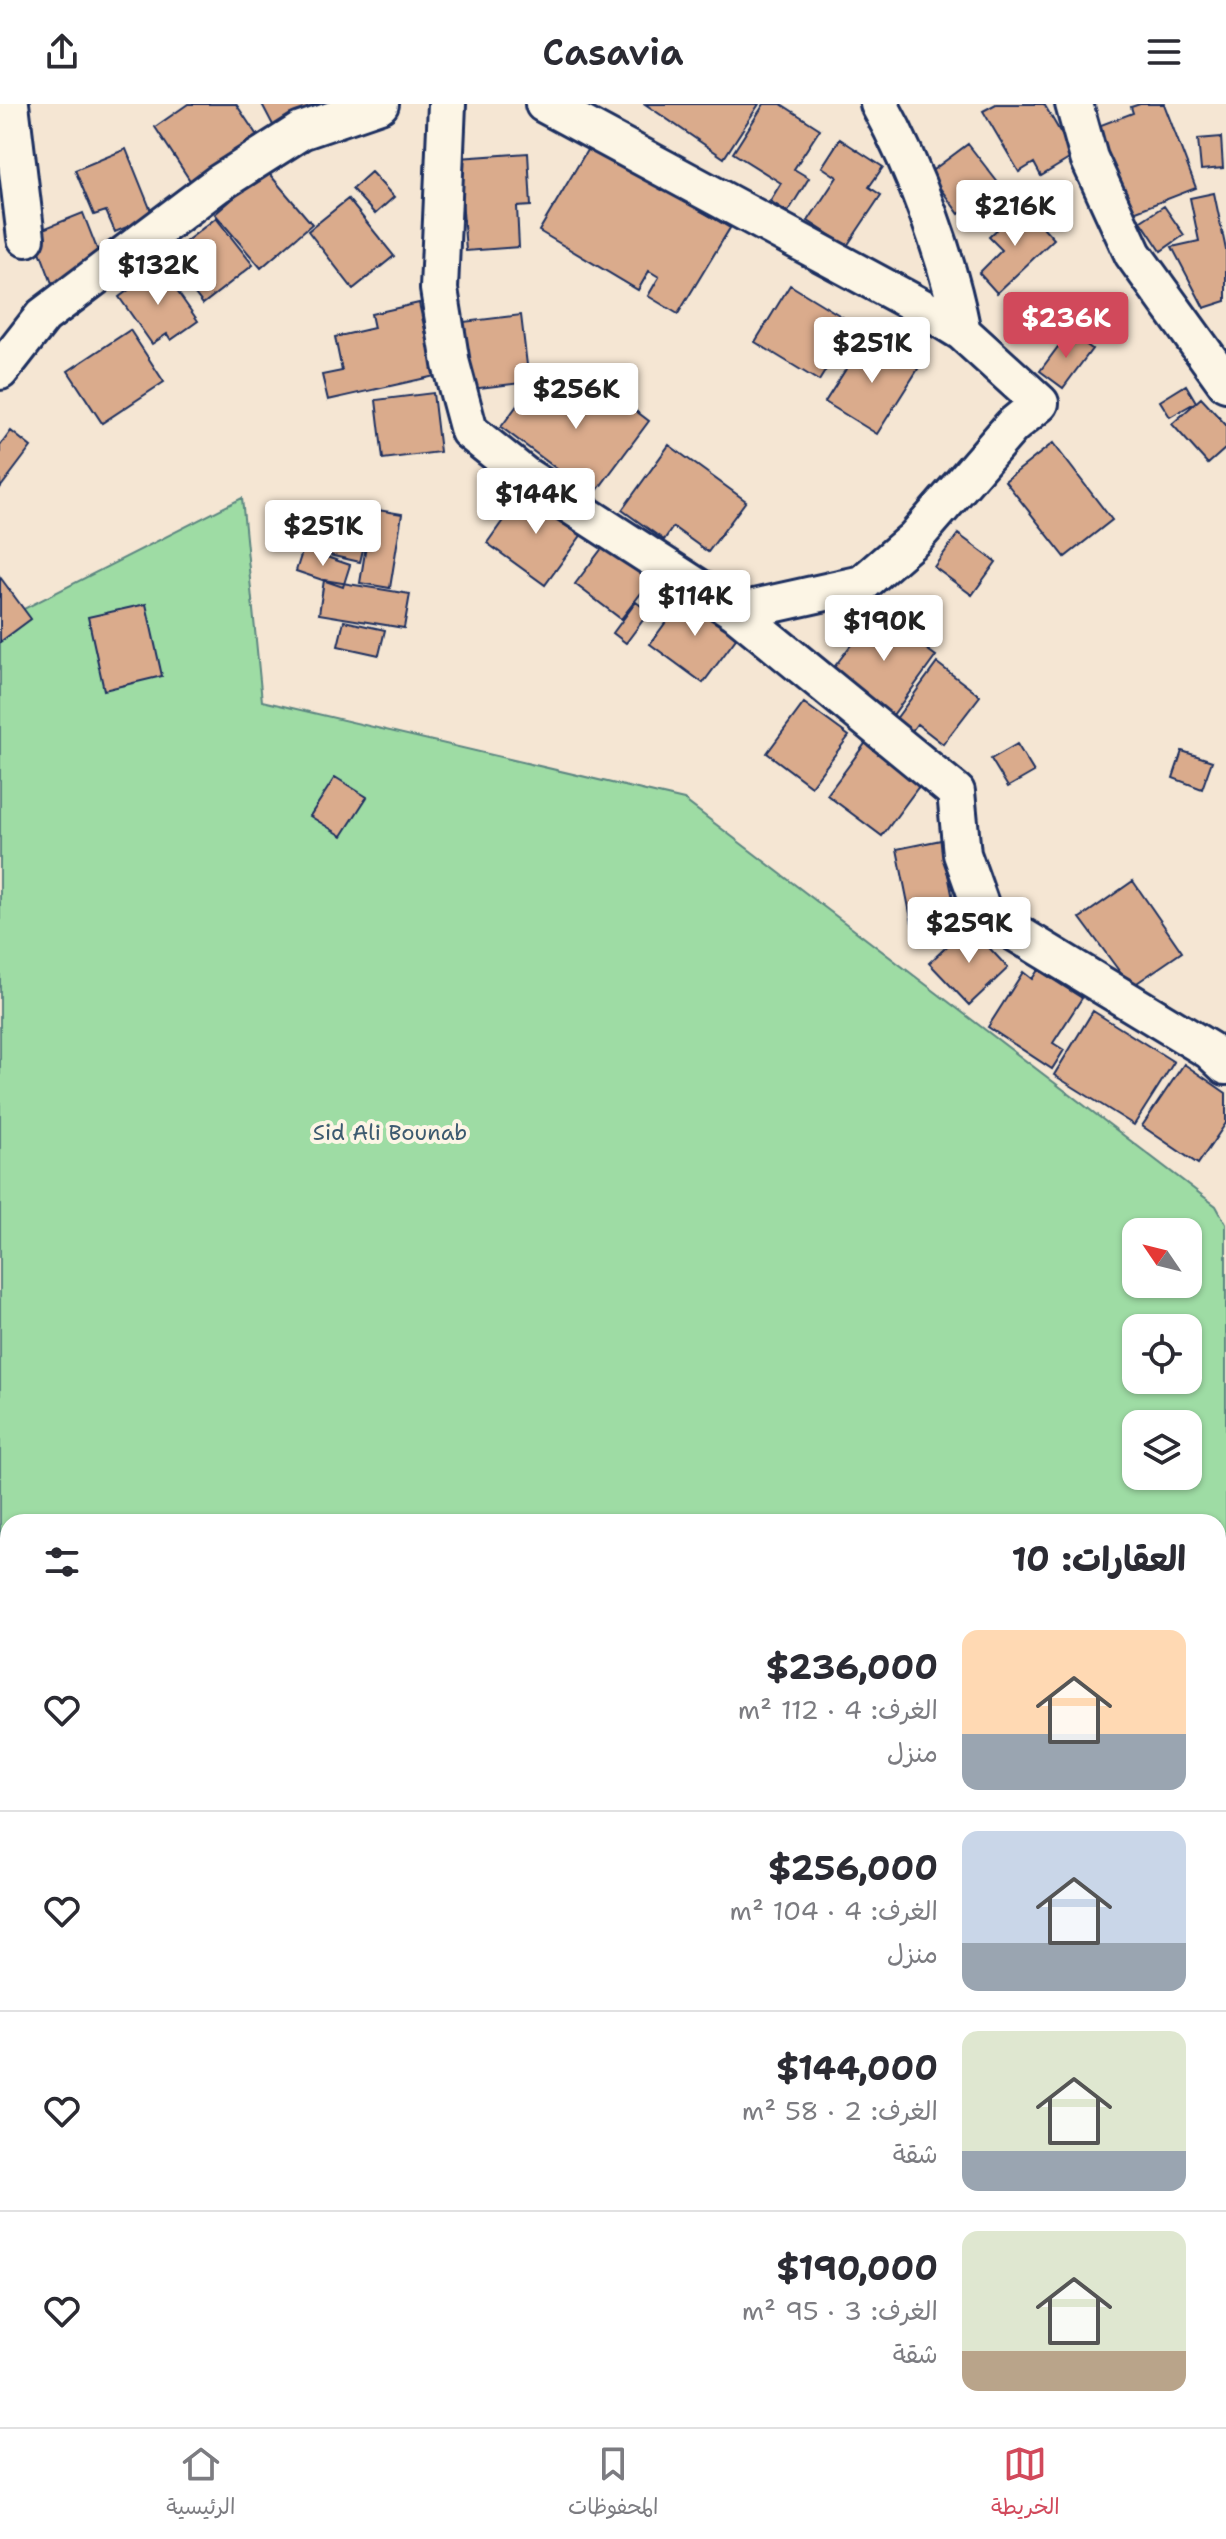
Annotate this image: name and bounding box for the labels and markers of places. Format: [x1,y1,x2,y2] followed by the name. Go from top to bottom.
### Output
[959,180,1071,248] pin: $216K
[102,239,214,307] pin: $132K
[1010,292,1122,360] pin: $236K
[816,317,928,385] pin: $251K
[520,363,632,431] pin: $256K
[480,468,592,536] pin: $144K
[267,500,379,568] pin: $251K
[639,570,751,638] pin: $114K
[828,595,940,663] pin: $190K
[913,897,1025,965] pin: $259K

